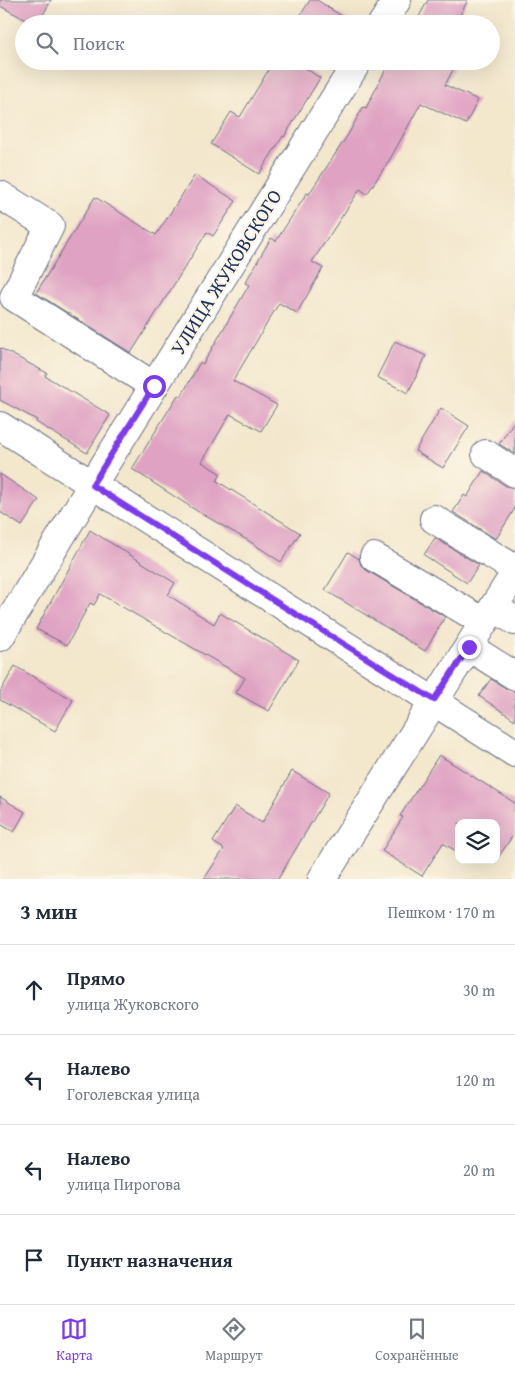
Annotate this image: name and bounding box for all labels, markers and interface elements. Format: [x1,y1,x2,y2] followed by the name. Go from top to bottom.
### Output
[15,15,500,70] search box
[33,29,61,57] icon: search
[73,29,125,57] text: Поиск
[163,183,288,360] street label: УЛИЦА ЖУКОВСКОГО
[143,375,166,398] route start
[458,636,481,659] route end
[455,819,500,864] map controls
[455,819,500,864] button: layers
[20,896,77,927] text: 3 мин
[388,900,495,924] text: Пешком · 170 m
[67,964,125,992] text: Прямо
[20,976,48,1004] icon: ahead
[463,978,495,1002] text: 30 m
[67,992,199,1016] text: улица Жуковского
[67,1054,130,1082] text: Налево
[20,1066,48,1094] icon: left
[455,1068,495,1092] text: 120 m
[67,1082,200,1106] text: Гоголевская улица
[67,1144,130,1172] text: Налево
[20,1156,48,1184] icon: left
[463,1158,495,1182] text: 20 m
[67,1172,181,1196] text: улица Пирогова
[20,1246,48,1274] icon: arrive
[67,1246,233,1274] text: Пункт назначения
[56,1315,93,1365] tab: Карта
[205,1315,263,1365] tab: Маршрут
[375,1315,459,1365] tab: Сохранённые

